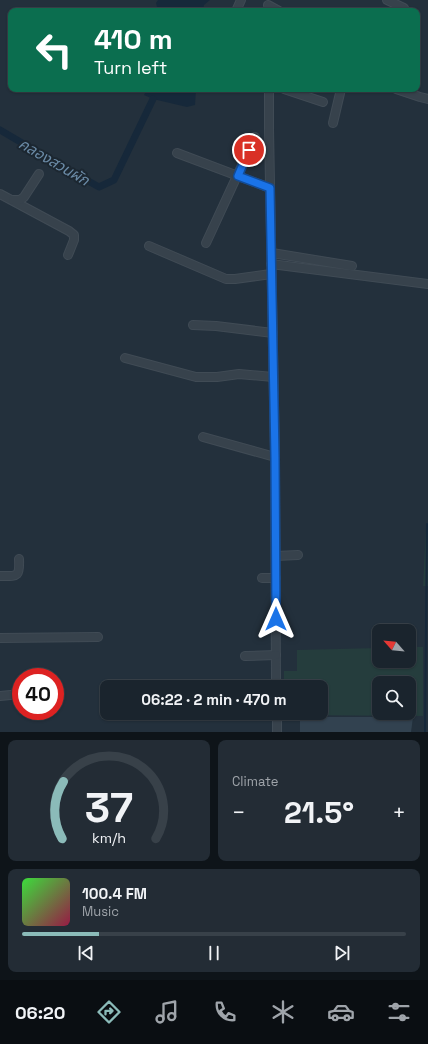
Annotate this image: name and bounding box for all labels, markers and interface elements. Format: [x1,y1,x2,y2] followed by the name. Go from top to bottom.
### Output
[94,21,173,57] text: 410 m
[28,24,80,76] icon: left
[94,56,167,79] text: Turn left
[232,133,266,167] pin
[16,134,94,190] water label: คลองสวนผัก
[238,139,260,161] icon: arrive
[255,598,297,640] position arrow
[372,624,416,668] north arrow
[372,624,416,720] map controls
[12,668,64,720] speed limit sign: 40
[372,676,416,720] button: search
[141,690,287,709] text: 06:22 · 2 min · 470 m
[232,773,278,790] text: Climate
[85,780,133,833] text: 37
[284,793,354,832] text: 21.5°
[232,798,246,826] text: −
[392,798,406,826] text: +
[92,828,126,846] text: km/h
[82,884,147,903] text: 100.4 FM
[82,903,119,920] text: Music
[75,942,97,964] icon: previous
[203,942,225,964] icon: pause
[331,942,353,964] icon: next
[95,998,123,1026] icon: directions
[153,998,181,1026] icon: music
[211,998,239,1026] icon: phone
[269,998,297,1026] icon: climate
[327,998,355,1026] icon: car
[385,998,413,1026] icon: filters
[15,1001,65,1024] text: 06:20

